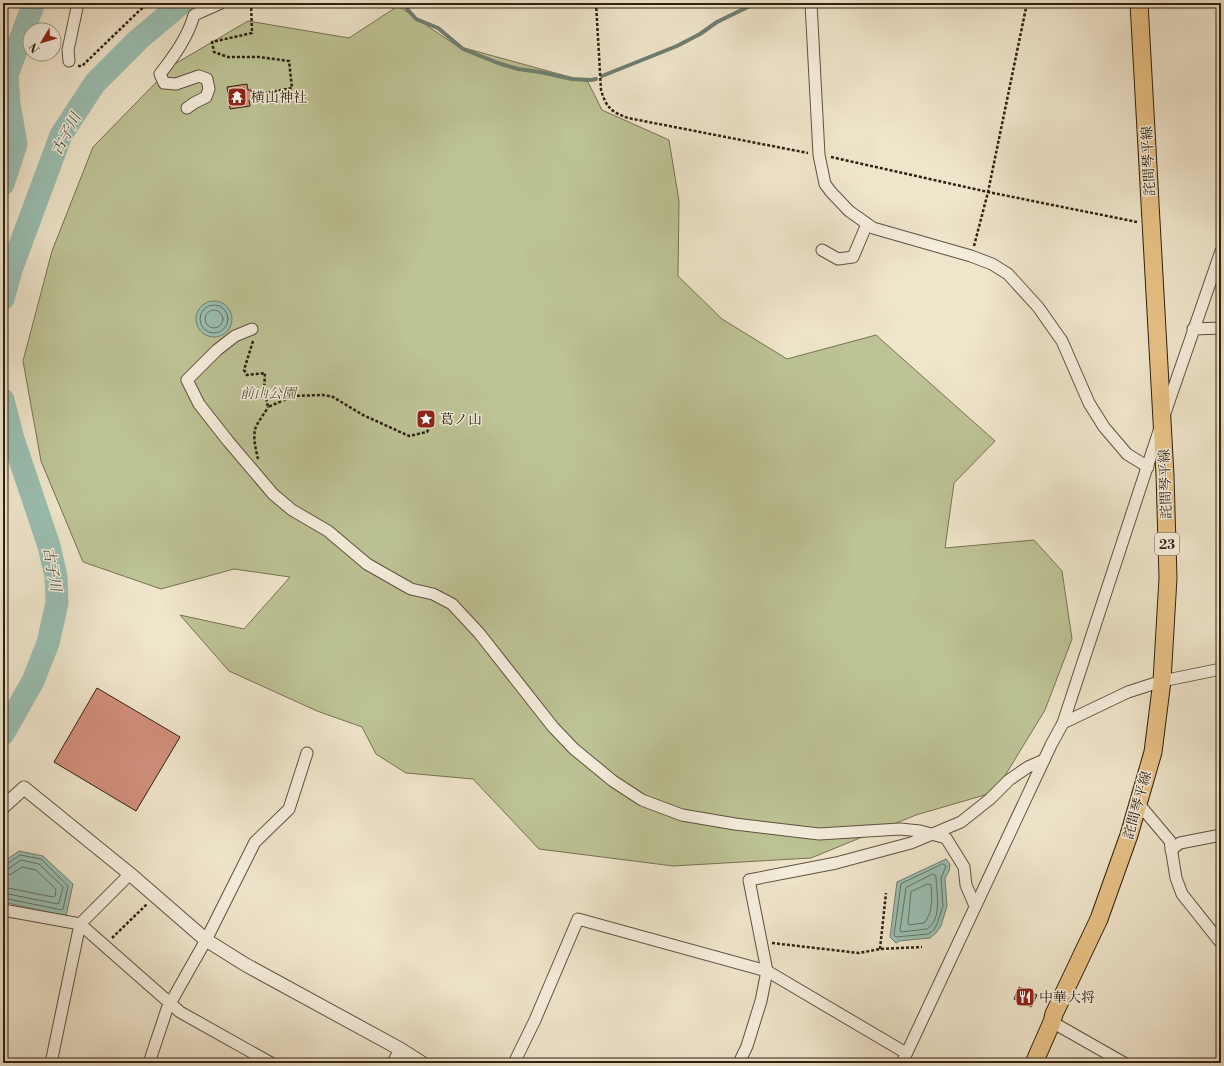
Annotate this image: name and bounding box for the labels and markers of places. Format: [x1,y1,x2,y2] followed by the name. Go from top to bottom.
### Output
[226,86,248,108] temple icon: 横山神社
[251,89,307,107] place label: 横山神社
[415,408,437,430] place icon: 葛ノ山
[440,411,482,429] place label: 葛ノ山
[1014,986,1036,1008] restaurant icon: 中華大将
[1039,989,1095,1007] place label: 中華大将

